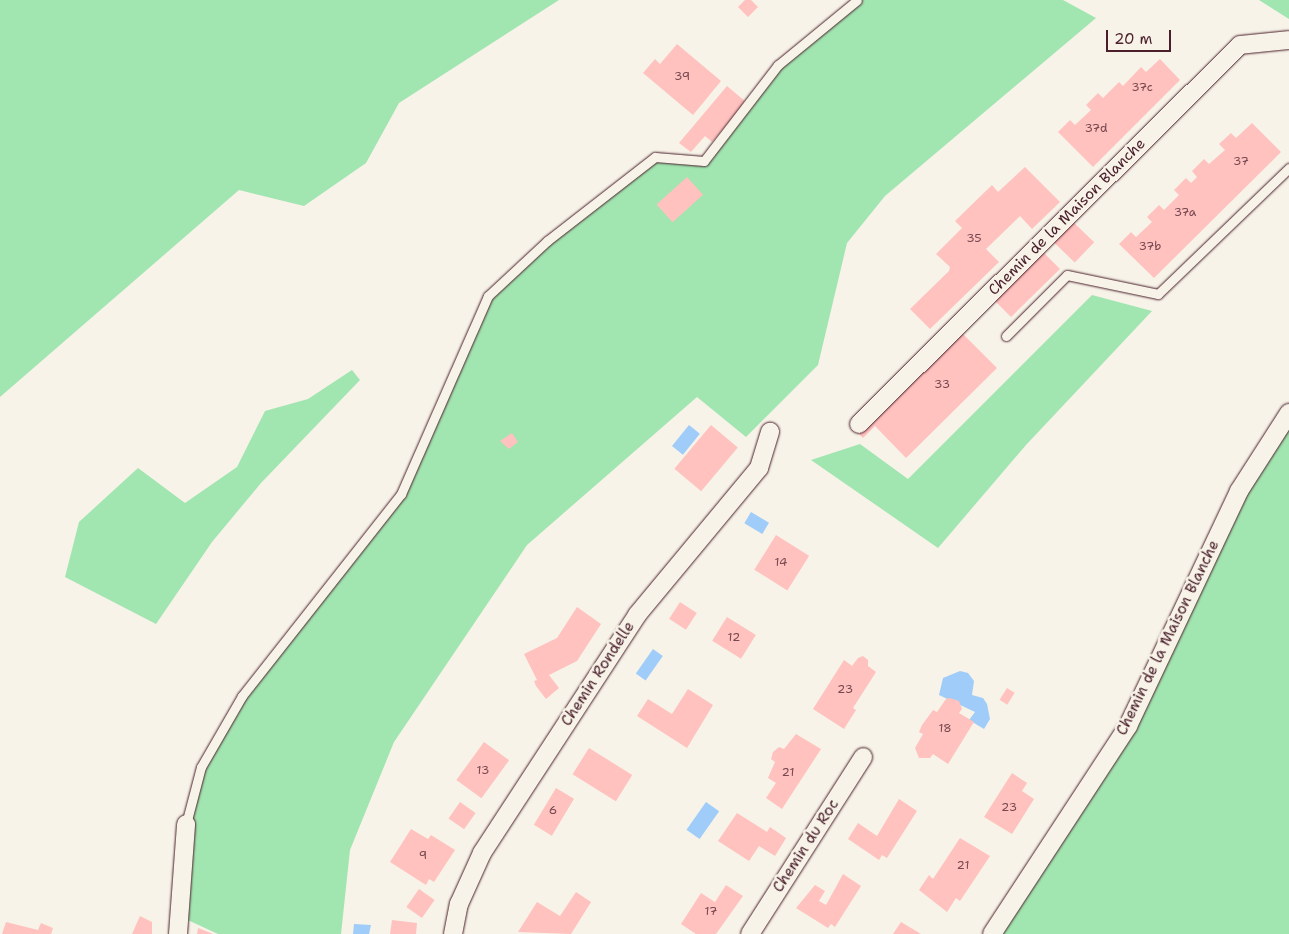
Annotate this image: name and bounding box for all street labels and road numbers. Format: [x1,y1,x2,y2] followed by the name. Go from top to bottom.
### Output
[985,135,1149,299] street label: Chemin de la Maison Blanche
[1113,538,1223,738] street label: Chemin de la Maison Blanche
[558,618,638,730] street label: Chemin Rondelle
[769,796,843,896] street label: Chemin du Roc

